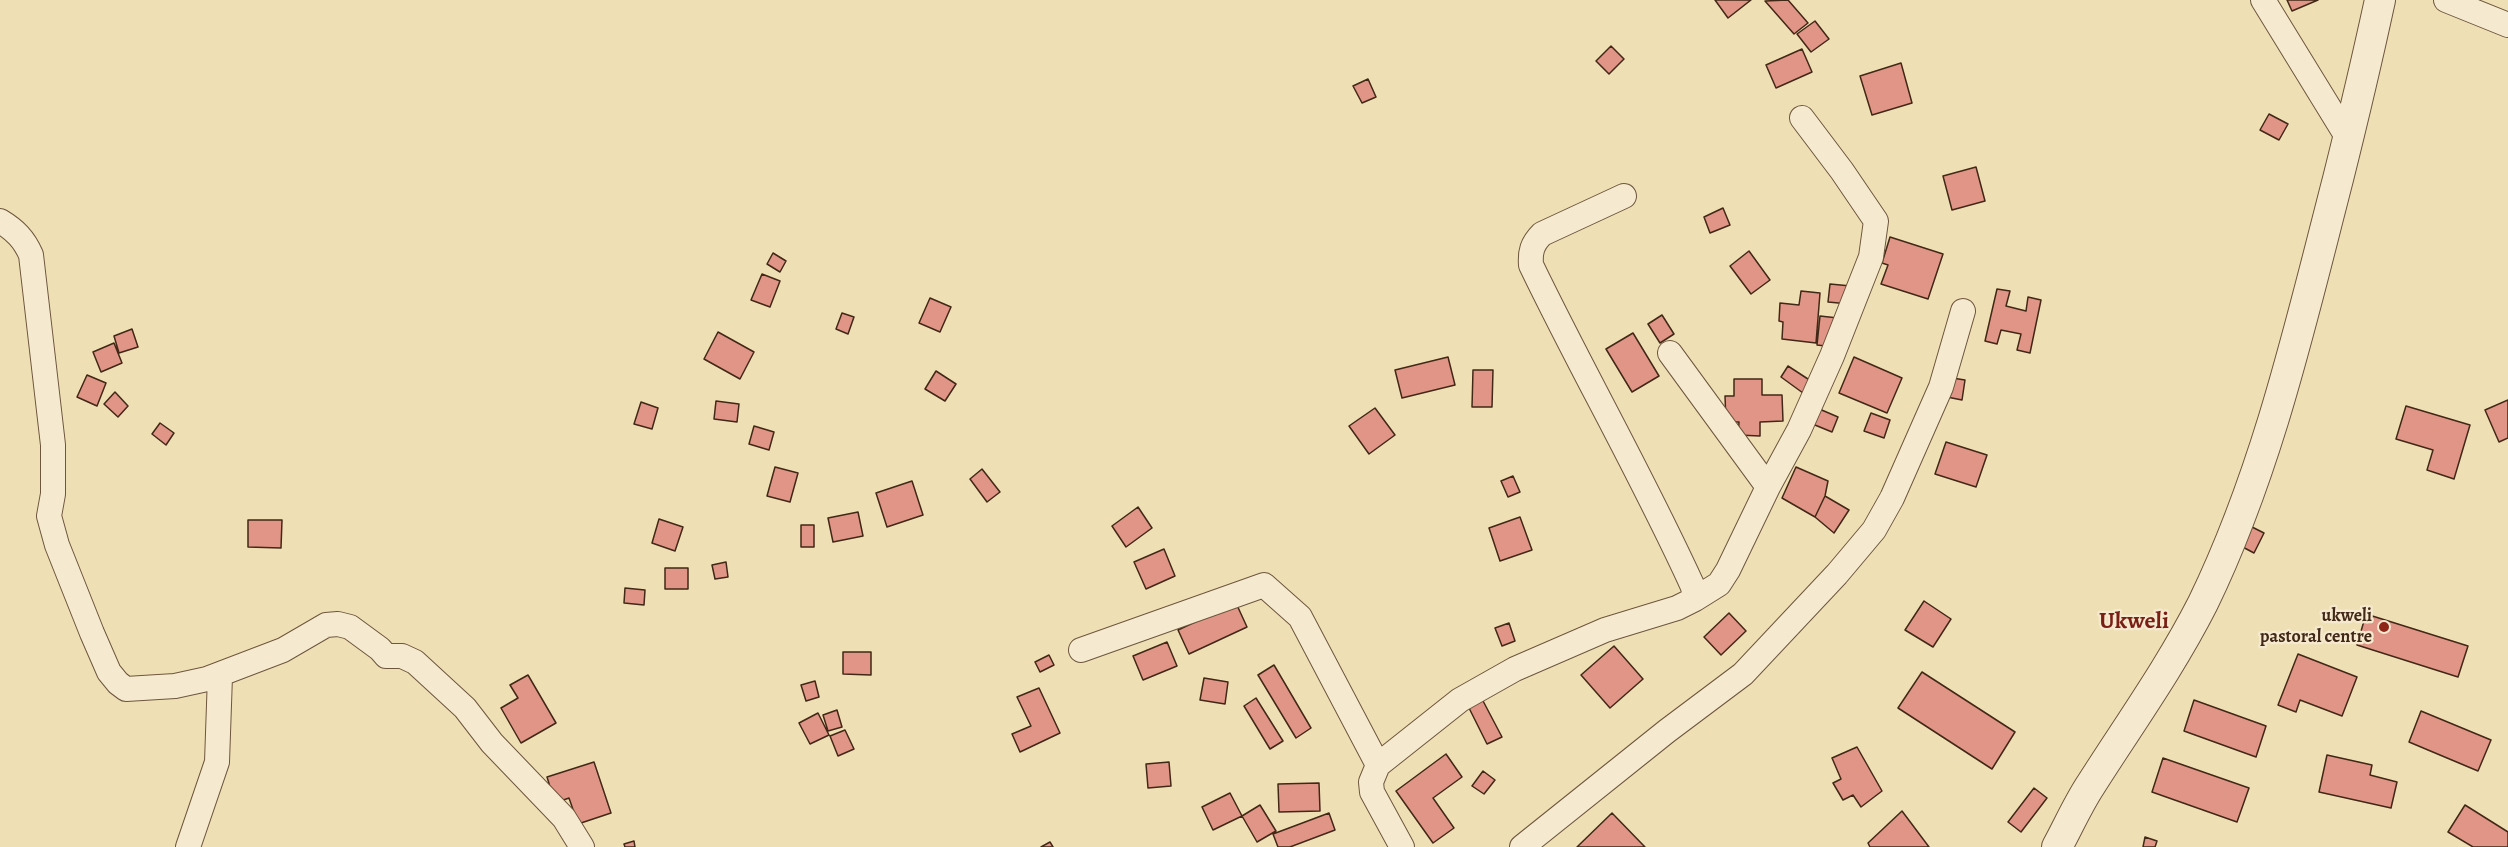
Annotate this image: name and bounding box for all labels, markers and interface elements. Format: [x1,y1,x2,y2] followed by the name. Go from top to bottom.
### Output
[2260,606,2372,648] place label: ukweli pastoral centre
[2099,608,2169,636] district label: Ukweli
[2377,620,2391,634] marker: ukweli pastoral centre

